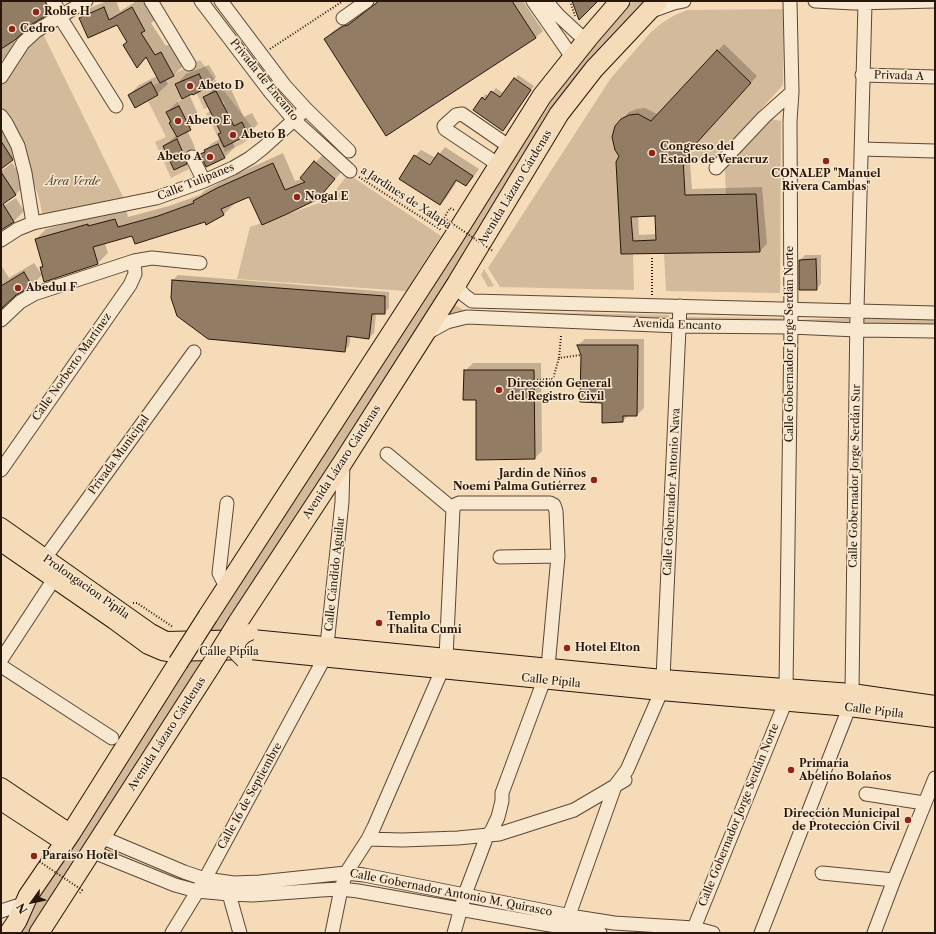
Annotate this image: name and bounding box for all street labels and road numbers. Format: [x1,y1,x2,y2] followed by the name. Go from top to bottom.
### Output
[227,36,301,124] street label: Privada de Encanto
[874,69,924,83] street label: Privada A
[475,128,555,248] street label: Avenida Lázaro Cárdenas
[156,161,236,203] street label: Calle Tulipanes
[358,164,454,232] street label: a Jardines de Xalapa
[783,246,797,442] street label: Calle Gobernador Jorge Serdán Norte
[30,311,114,423] street label: Calle Norberto Martínez
[633,317,721,333] street label: Avenida Encanto
[847,384,863,568] street label: Calle Gobernador Jorge Serdán Sur
[300,403,384,521] street label: Avenida Lázaro Cárdenas
[661,408,683,576] street label: Calle Gobernador Antonio Nava
[86,413,152,497] street label: Privada Municipal
[322,516,348,632] street label: Calle Cándido Aguilar
[40,552,132,622] street label: Prolongacion Pípila
[199,645,259,659] street label: Calle Pípila
[521,671,581,691] street label: Calle Pípila
[125,675,209,793] street label: Avenida Lázaro Cárdenas
[844,701,904,721] street label: Calle Pípila
[696,722,782,908] street label: Calle Gobernador Jorge Serdán Norte
[215,740,285,852] street label: Calle 16 de Septiembre
[349,867,553,919] street label: Calle Gobernador Antonio M. Quirasco

